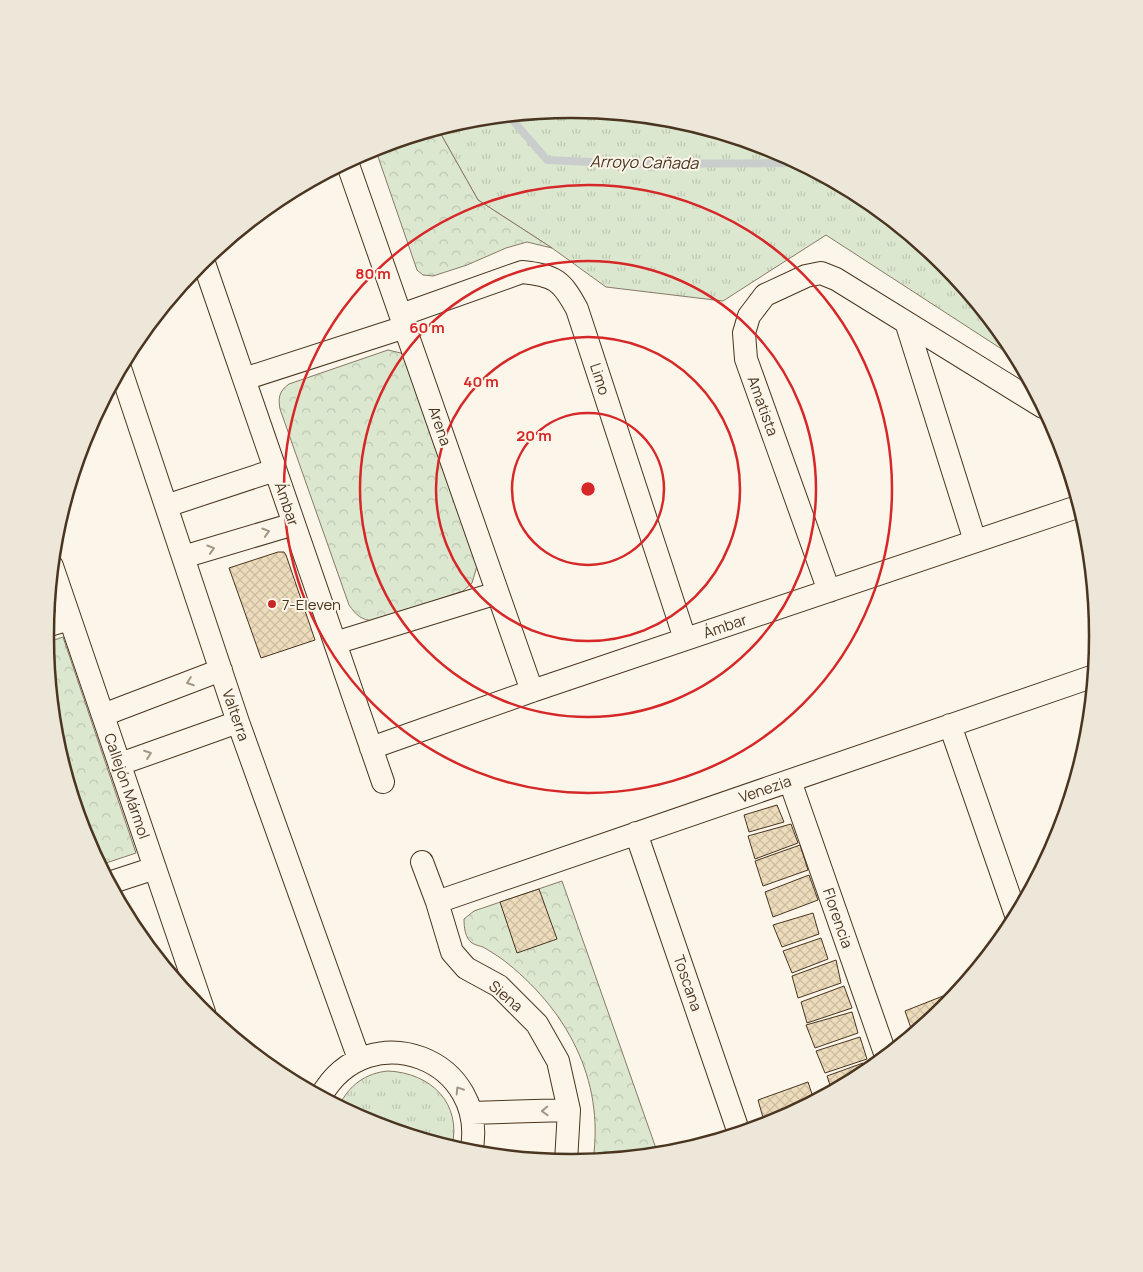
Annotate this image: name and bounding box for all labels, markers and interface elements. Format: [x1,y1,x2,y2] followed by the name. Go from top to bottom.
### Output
[590,150,700,174] water label: Arroyo Cañada
[355,263,391,284] text: 80 m
[409,317,445,338] text: 60 m
[585,360,615,398] street label: Limo
[463,371,499,392] text: 40 m
[742,373,784,439] street label: Amatista
[423,403,457,449] street label: Arena
[516,425,552,446] text: 20 m
[270,479,304,529] street label: Ámbar
[579,480,597,498] centre of rings
[262,528,270,538] one-way arrow
[206,544,215,554] one-way arrow
[282,594,341,615] place label: 7-Eleven
[266,598,278,610] marker: 7-Eleven
[700,609,750,643] street label: Ámbar
[186,676,194,686] one-way arrow
[217,686,255,744] street label: Valterra
[99,730,155,842] street label: Callejón Mármol
[143,750,152,760] one-way arrow
[736,770,794,808] street label: Venezia
[818,885,858,951] street label: Florencia
[669,952,707,1014] street label: Toscana
[484,976,528,1016] street label: Siena
[456,1086,466,1095] one-way arrow
[541,1106,549,1117] one-way arrow

